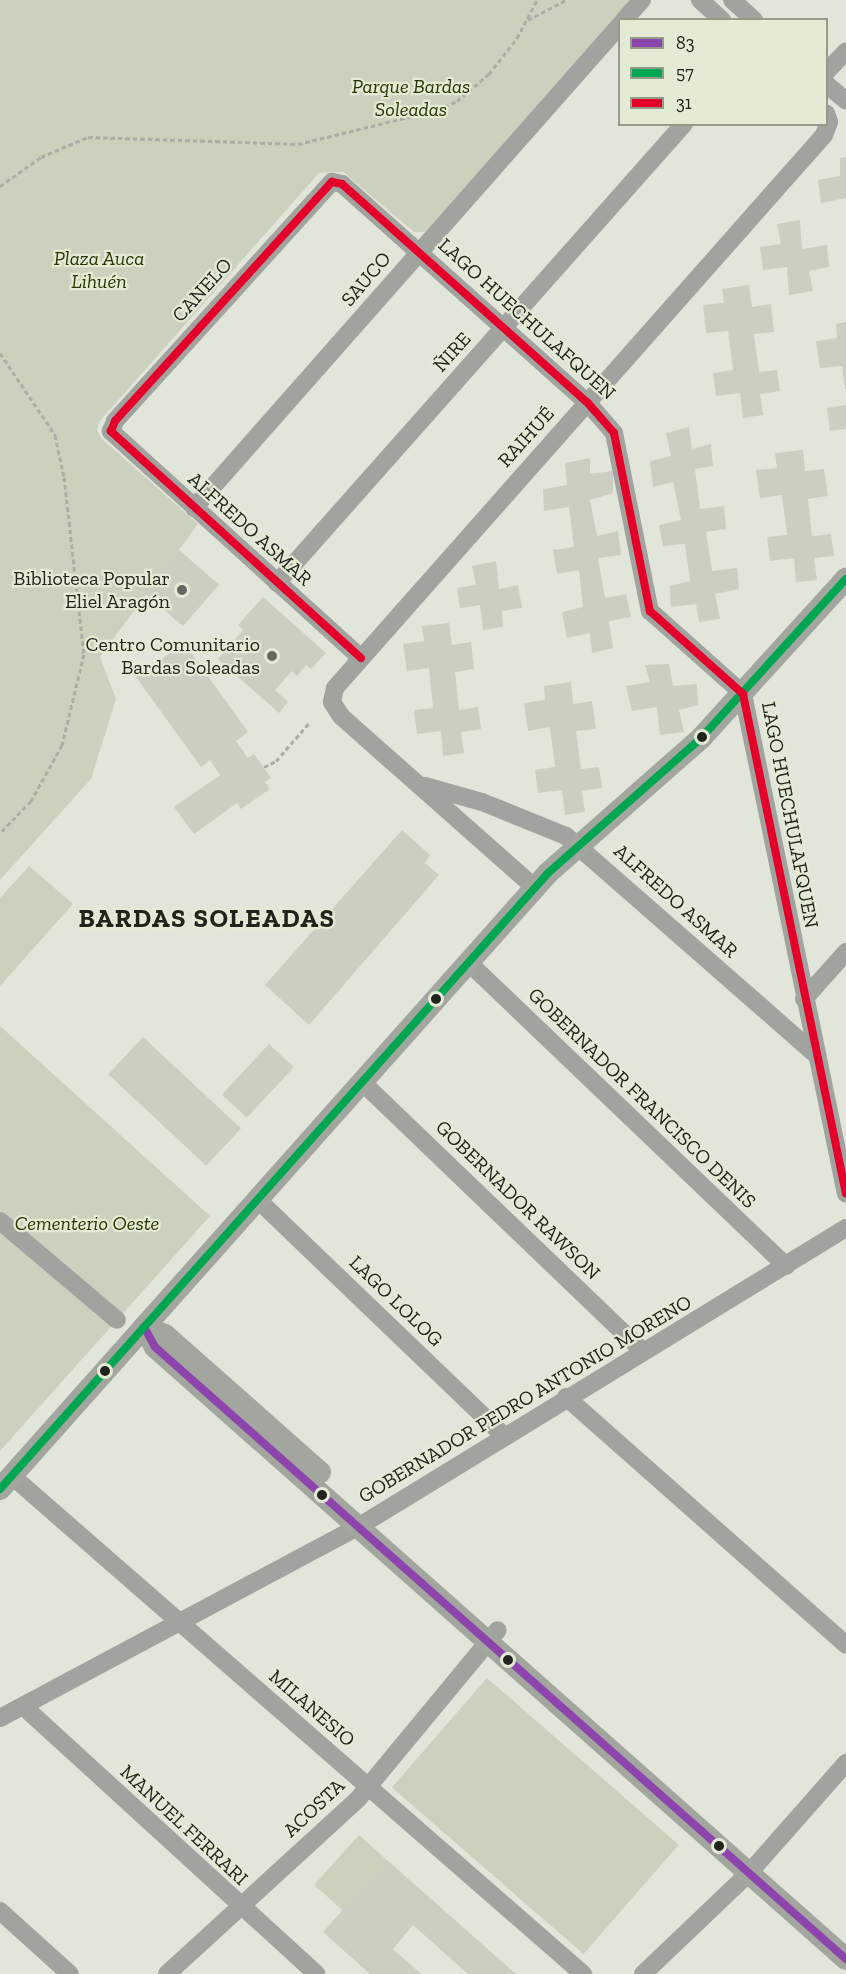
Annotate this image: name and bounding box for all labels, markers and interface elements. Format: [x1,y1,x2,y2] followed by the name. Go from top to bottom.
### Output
[618,18,828,126] legend
[676,32,695,54] text: 83
[676,62,694,84] text: 57
[352,75,470,122] park label: Parque Bardas Soleadas
[676,92,692,114] text: 31
[433,233,621,405] street label: LAGO HUECHULAFQUEN
[53,247,145,294] park label: Plaza Auca Lihuén
[336,247,396,311] street label: SAUCO
[167,253,237,327] street label: CANELO
[428,327,476,377] street label: ÑIRE
[493,402,559,472] street label: RAIHUÉ
[183,467,317,591] street label: ALFREDO ASMAR
[13,566,170,613] place label: Biblioteca Popular Eliel Aragón
[175,583,189,597] marker: Biblioteca Popular Eliel Aragón
[86,632,260,679] place label: Centro Comunitario Bardas Soleadas
[265,649,279,663] marker: Centro Comunitario Bardas Soleadas
[756,700,824,930] street label: LAGO HUECHULAFQUEN
[696,731,708,743] unlabelled marker
[609,839,743,963] street label: ALFREDO ASMAR
[78,903,336,935] district label: BARDAS SOLEADAS
[523,983,761,1213] street label: GOBERNADOR FRANCISCO DENIS
[430,993,442,1005] unlabelled marker
[431,1115,605,1285] street label: GOBERNADOR RAWSON
[15,1211,159,1235] park label: Cementerio Oeste
[344,1250,448,1352] street label: LAGO LOLOG
[354,1290,696,1508] street label: GOBERNADOR PEDRO ANTONIO MORENO
[99,1365,111,1377] unlabelled marker
[316,1489,328,1501] unlabelled marker
[502,1654,514,1666] unlabelled marker
[264,1664,360,1752] street label: MILANESIO
[115,1760,253,1890] street label: MANUEL FERRARI
[278,1774,350,1842] street label: ACOSTA
[713,1840,725,1852] unlabelled marker

